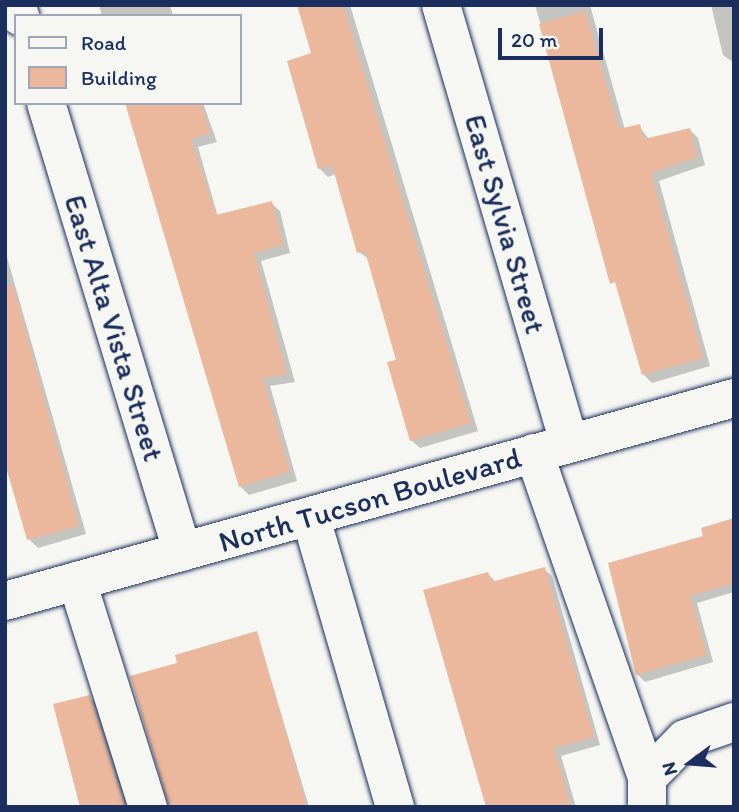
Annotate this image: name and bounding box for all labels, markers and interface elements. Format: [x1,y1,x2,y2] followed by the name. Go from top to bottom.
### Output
[14,14,242,105] legend
[501,14,606,58] scale bar
[511,27,557,52] text: 20 m
[81,30,126,55] text: Road
[81,65,157,90] text: Building
[457,111,553,337] street label: East Sylvia Street
[57,191,171,465] street label: East Alta Vista Street
[215,440,525,560] street label: North Tucson Boulevard
[655,728,725,798] north arrow
[657,760,682,778] text: N

